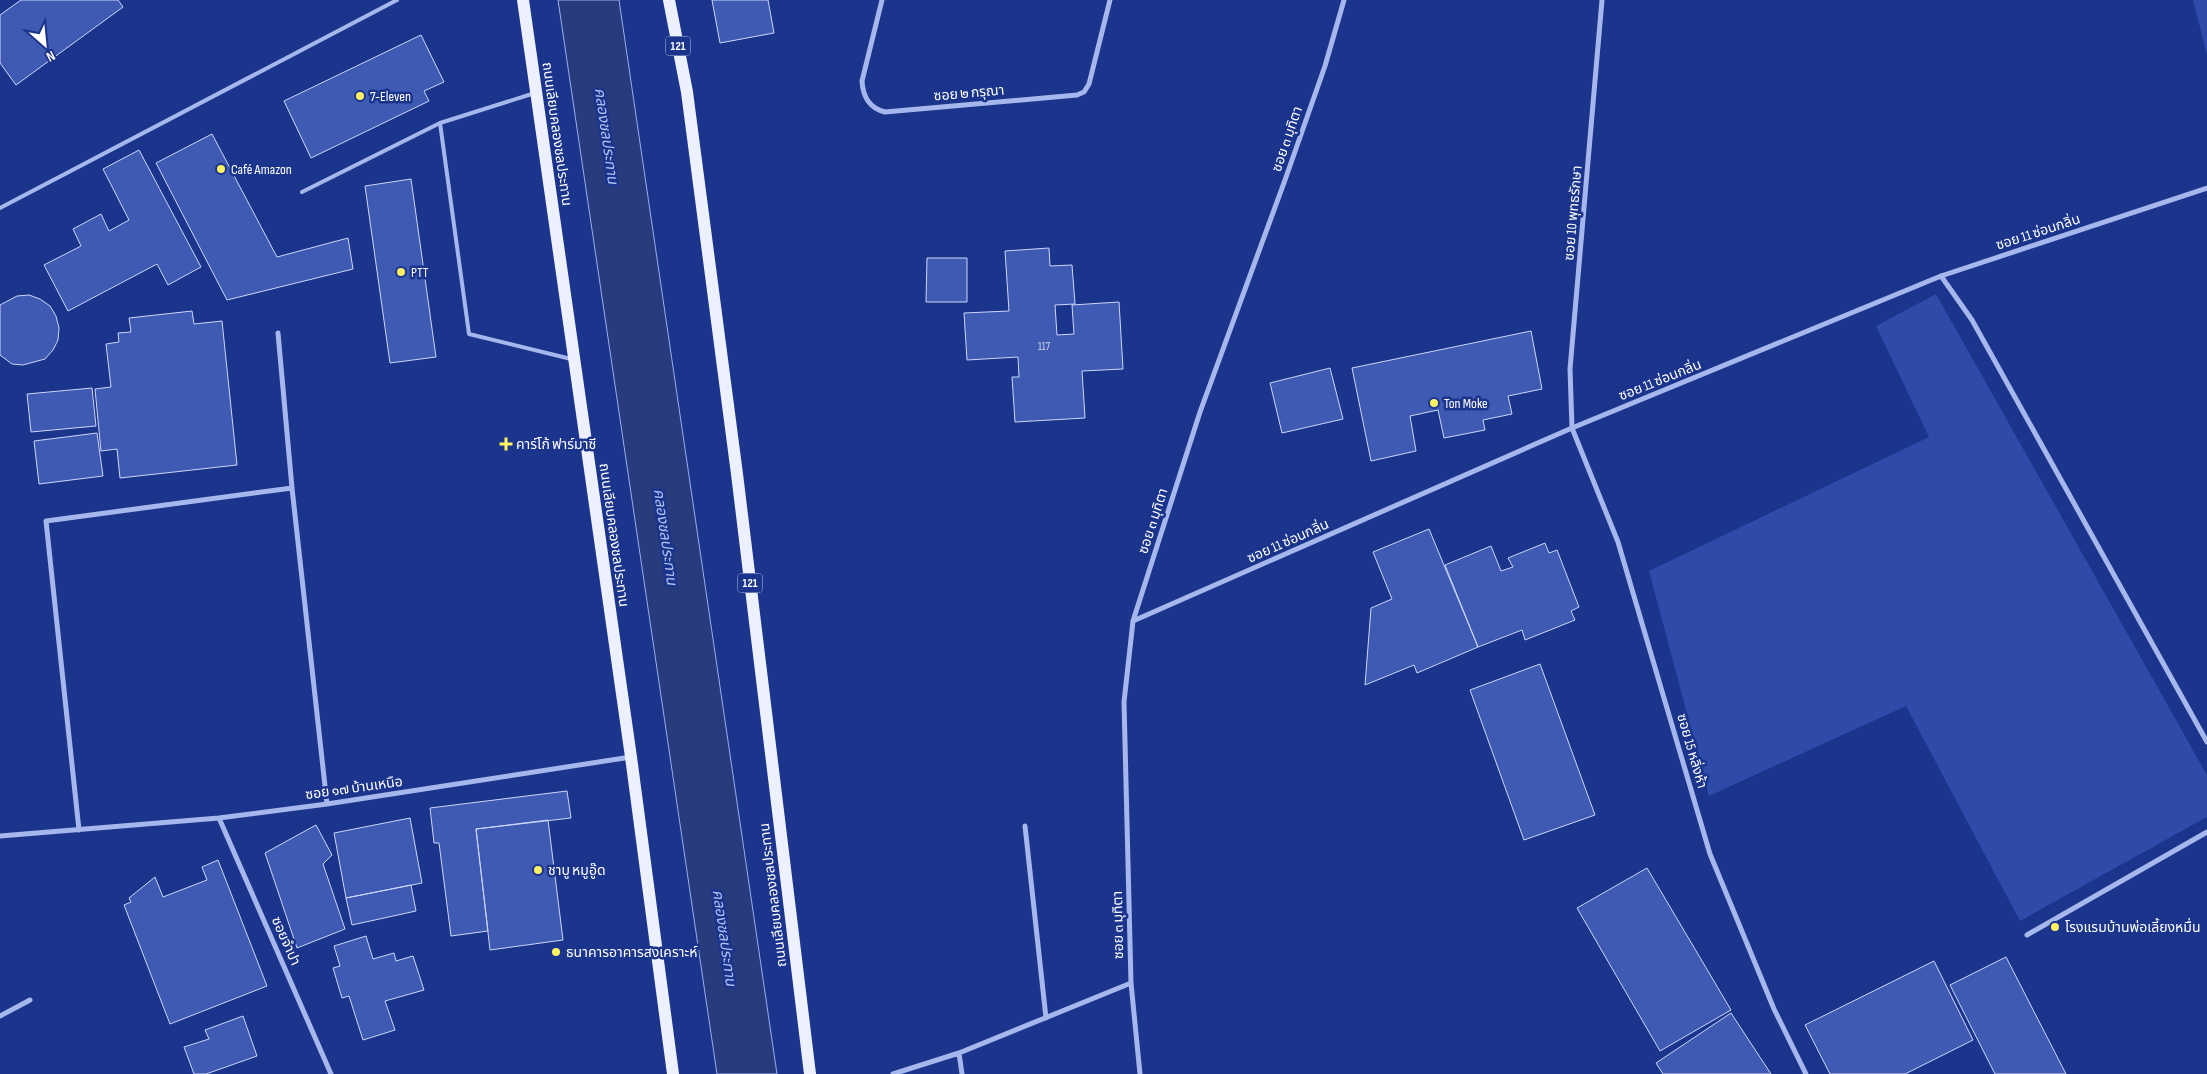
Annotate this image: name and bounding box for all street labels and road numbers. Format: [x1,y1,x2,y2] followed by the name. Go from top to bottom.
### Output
[666,36,690,56] road number: 121
[538,61,576,207] street label: ถนนเลียบคลองชลประทาน
[933,81,1005,105] street label: ซอย ๒ กรุณา
[1268,104,1306,174] street label: ซอย ๓ มุทิตา
[1560,165,1586,261] street label: ซอย 10 พุทธรักษา
[1993,209,2082,254] street label: ซอย 11 ซ่อนกลิ่น
[1616,355,1704,404] street label: ซอย 11 ซ่อนกลิ่น
[595,462,633,608] street label: ถนนเลียบคลองชลประทาน
[1134,486,1172,556] street label: ซอย ๓ มุทิตา
[1244,514,1332,567] street label: ซอย 11 ซ่อนกลิ่น
[738,574,762,592] road number: 121
[1673,711,1712,790] street label: ซอย 15 หลิ่งห้า
[304,773,404,803] street label: ซอย ๑๗ บ้านเหนือ
[756,822,790,968] street label: ถนนเลียบคลองชลประทาน
[1109,891,1127,959] street label: ซอย ๓ มุทิตา
[268,914,304,968] street label: ซอยจำปา

